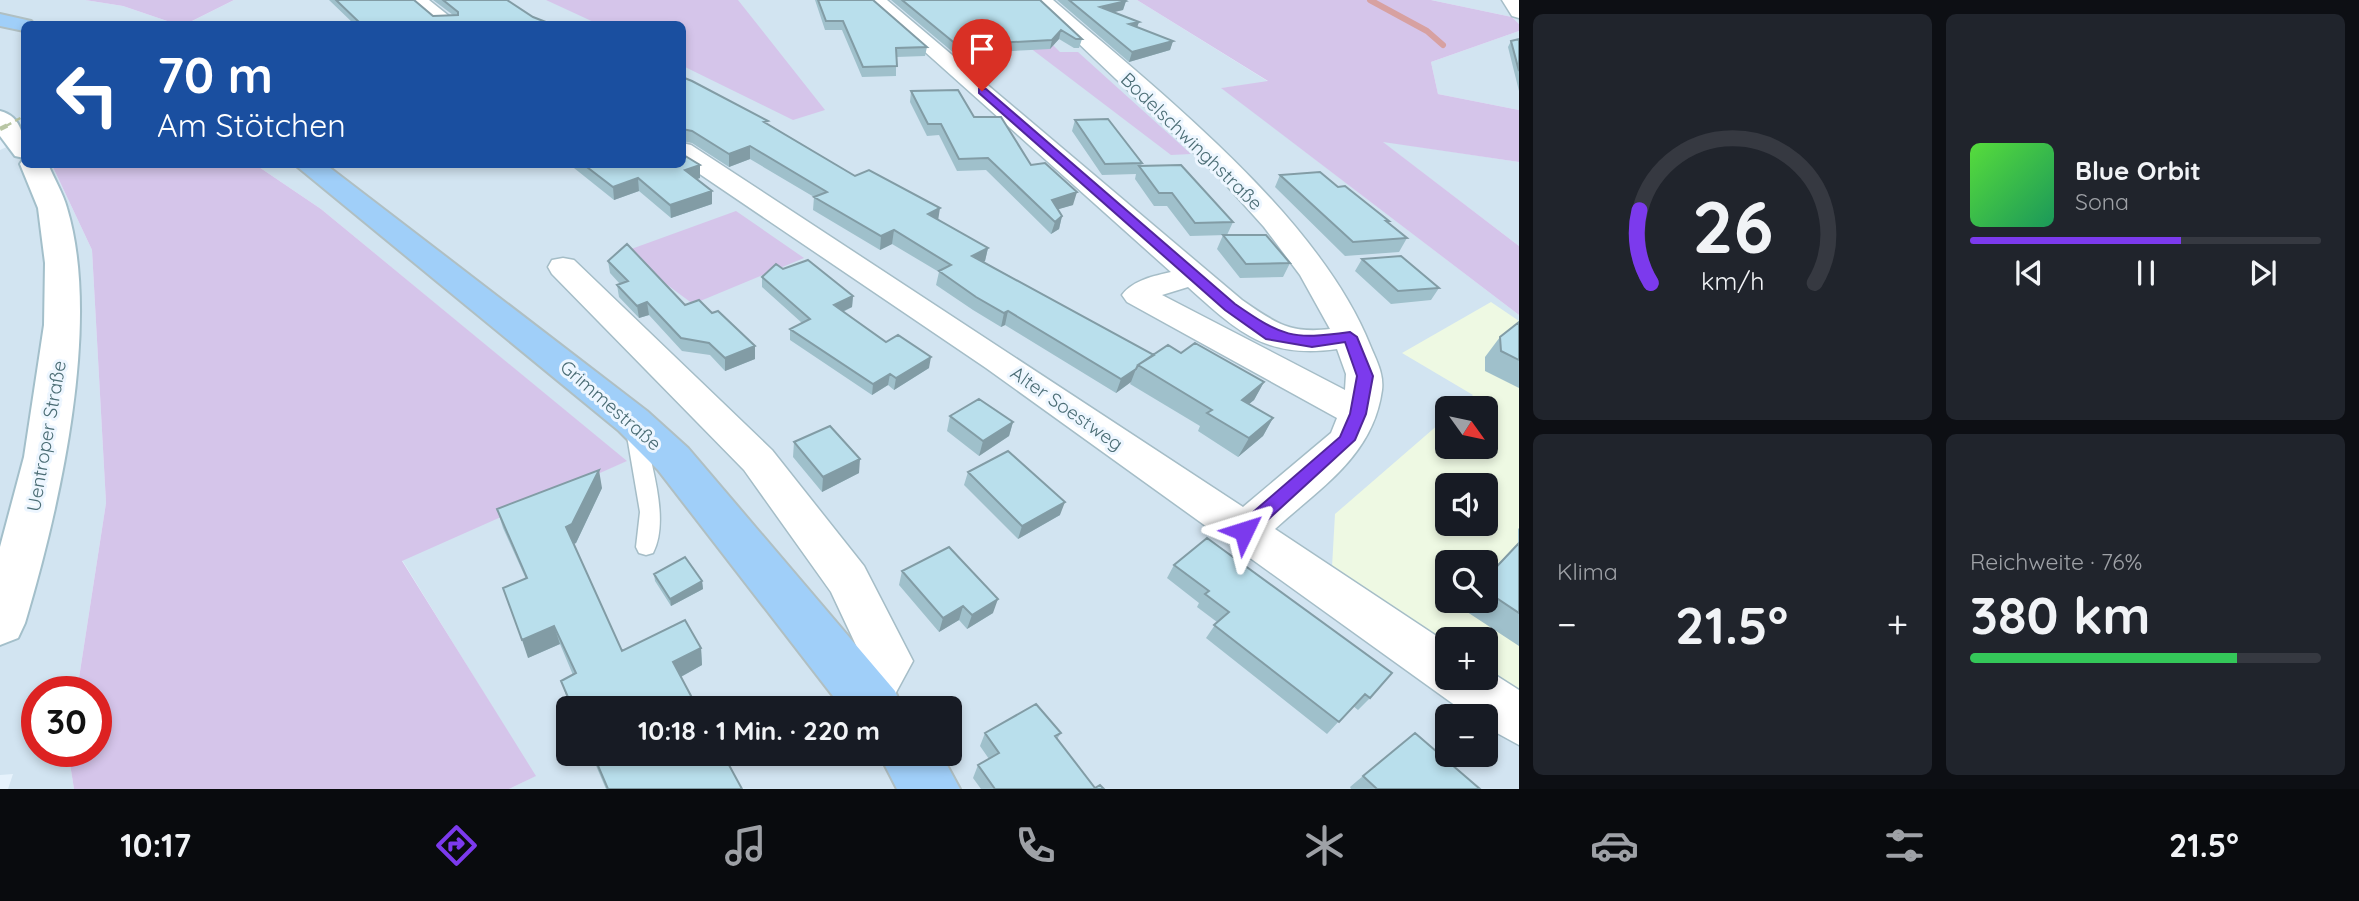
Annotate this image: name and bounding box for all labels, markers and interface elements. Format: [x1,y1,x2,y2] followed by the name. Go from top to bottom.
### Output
[952,19,1012,91] pin
[963,30,1001,68] icon: arrive
[157,44,273,105] text: 70 m
[42,49,133,140] icon: left
[1116,67,1268,215] street label: Bodelschwinghstraße
[157,105,346,145] text: Am Stötchen
[2075,154,2201,187] text: Blue Orbit
[1692,181,1773,272] text: 26
[2075,187,2129,216] text: Sona
[2010,254,2048,292] icon: previous
[2127,254,2165,292] icon: pause
[2244,254,2282,292] icon: next
[1701,265,1764,296] text: km/h
[556,355,666,455] street label: Grimmestraße
[21,359,71,513] street label: Uentroper Straße
[1006,360,1128,456] street label: Alter Soestweg
[1435,396,1498,458] north arrow
[1435,396,1498,767] map controls
[1435,473,1498,536] button: sound
[1207,494,1281,568] position arrow
[1970,547,2142,576] text: Reichweite · 76%
[1435,550,1498,613] button: search
[1557,557,1618,586] text: Klima
[1970,582,2150,647] text: 380 km
[1675,592,1788,657] text: 21.5°
[1557,600,1577,648] text: −
[1887,600,1908,648] text: +
[1435,627,1498,690] button: +
[21,676,112,767] speed limit sign: 30
[1435,704,1498,767] button: −
[638,714,880,747] text: 10:18 · 1 Min. · 220 m
[432,821,481,870] icon: directions
[721,821,770,870] icon: music
[1011,821,1060,870] icon: phone
[1300,821,1349,870] icon: climate
[1590,821,1639,870] icon: car
[1880,821,1929,870] icon: filters
[120,825,191,865] text: 10:17
[2169,825,2239,865] text: 21.5°

